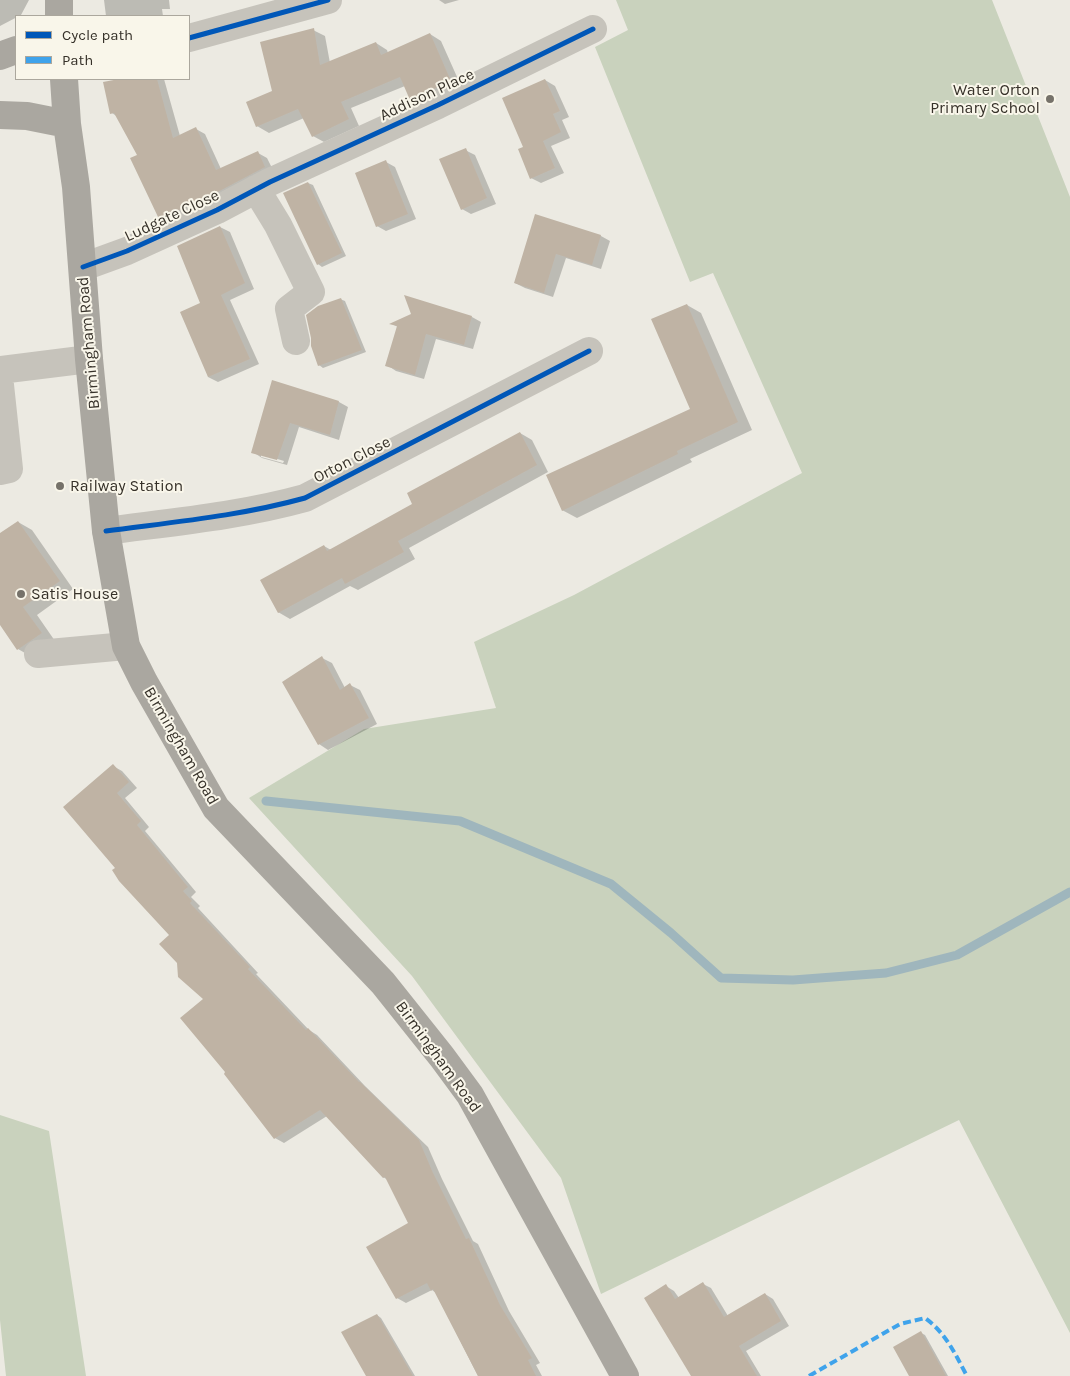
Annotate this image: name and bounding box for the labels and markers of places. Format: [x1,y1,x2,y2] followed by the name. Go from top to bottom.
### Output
[930,80,1040,118] place label: Water Orton Primary School
[1044,93,1056,105] marker: Water Orton Primary School
[70,476,183,496] place label: Railway Station
[54,480,66,492] marker: Railway Station
[31,584,118,604] place label: Satis House
[15,588,27,600] marker: Satis House

